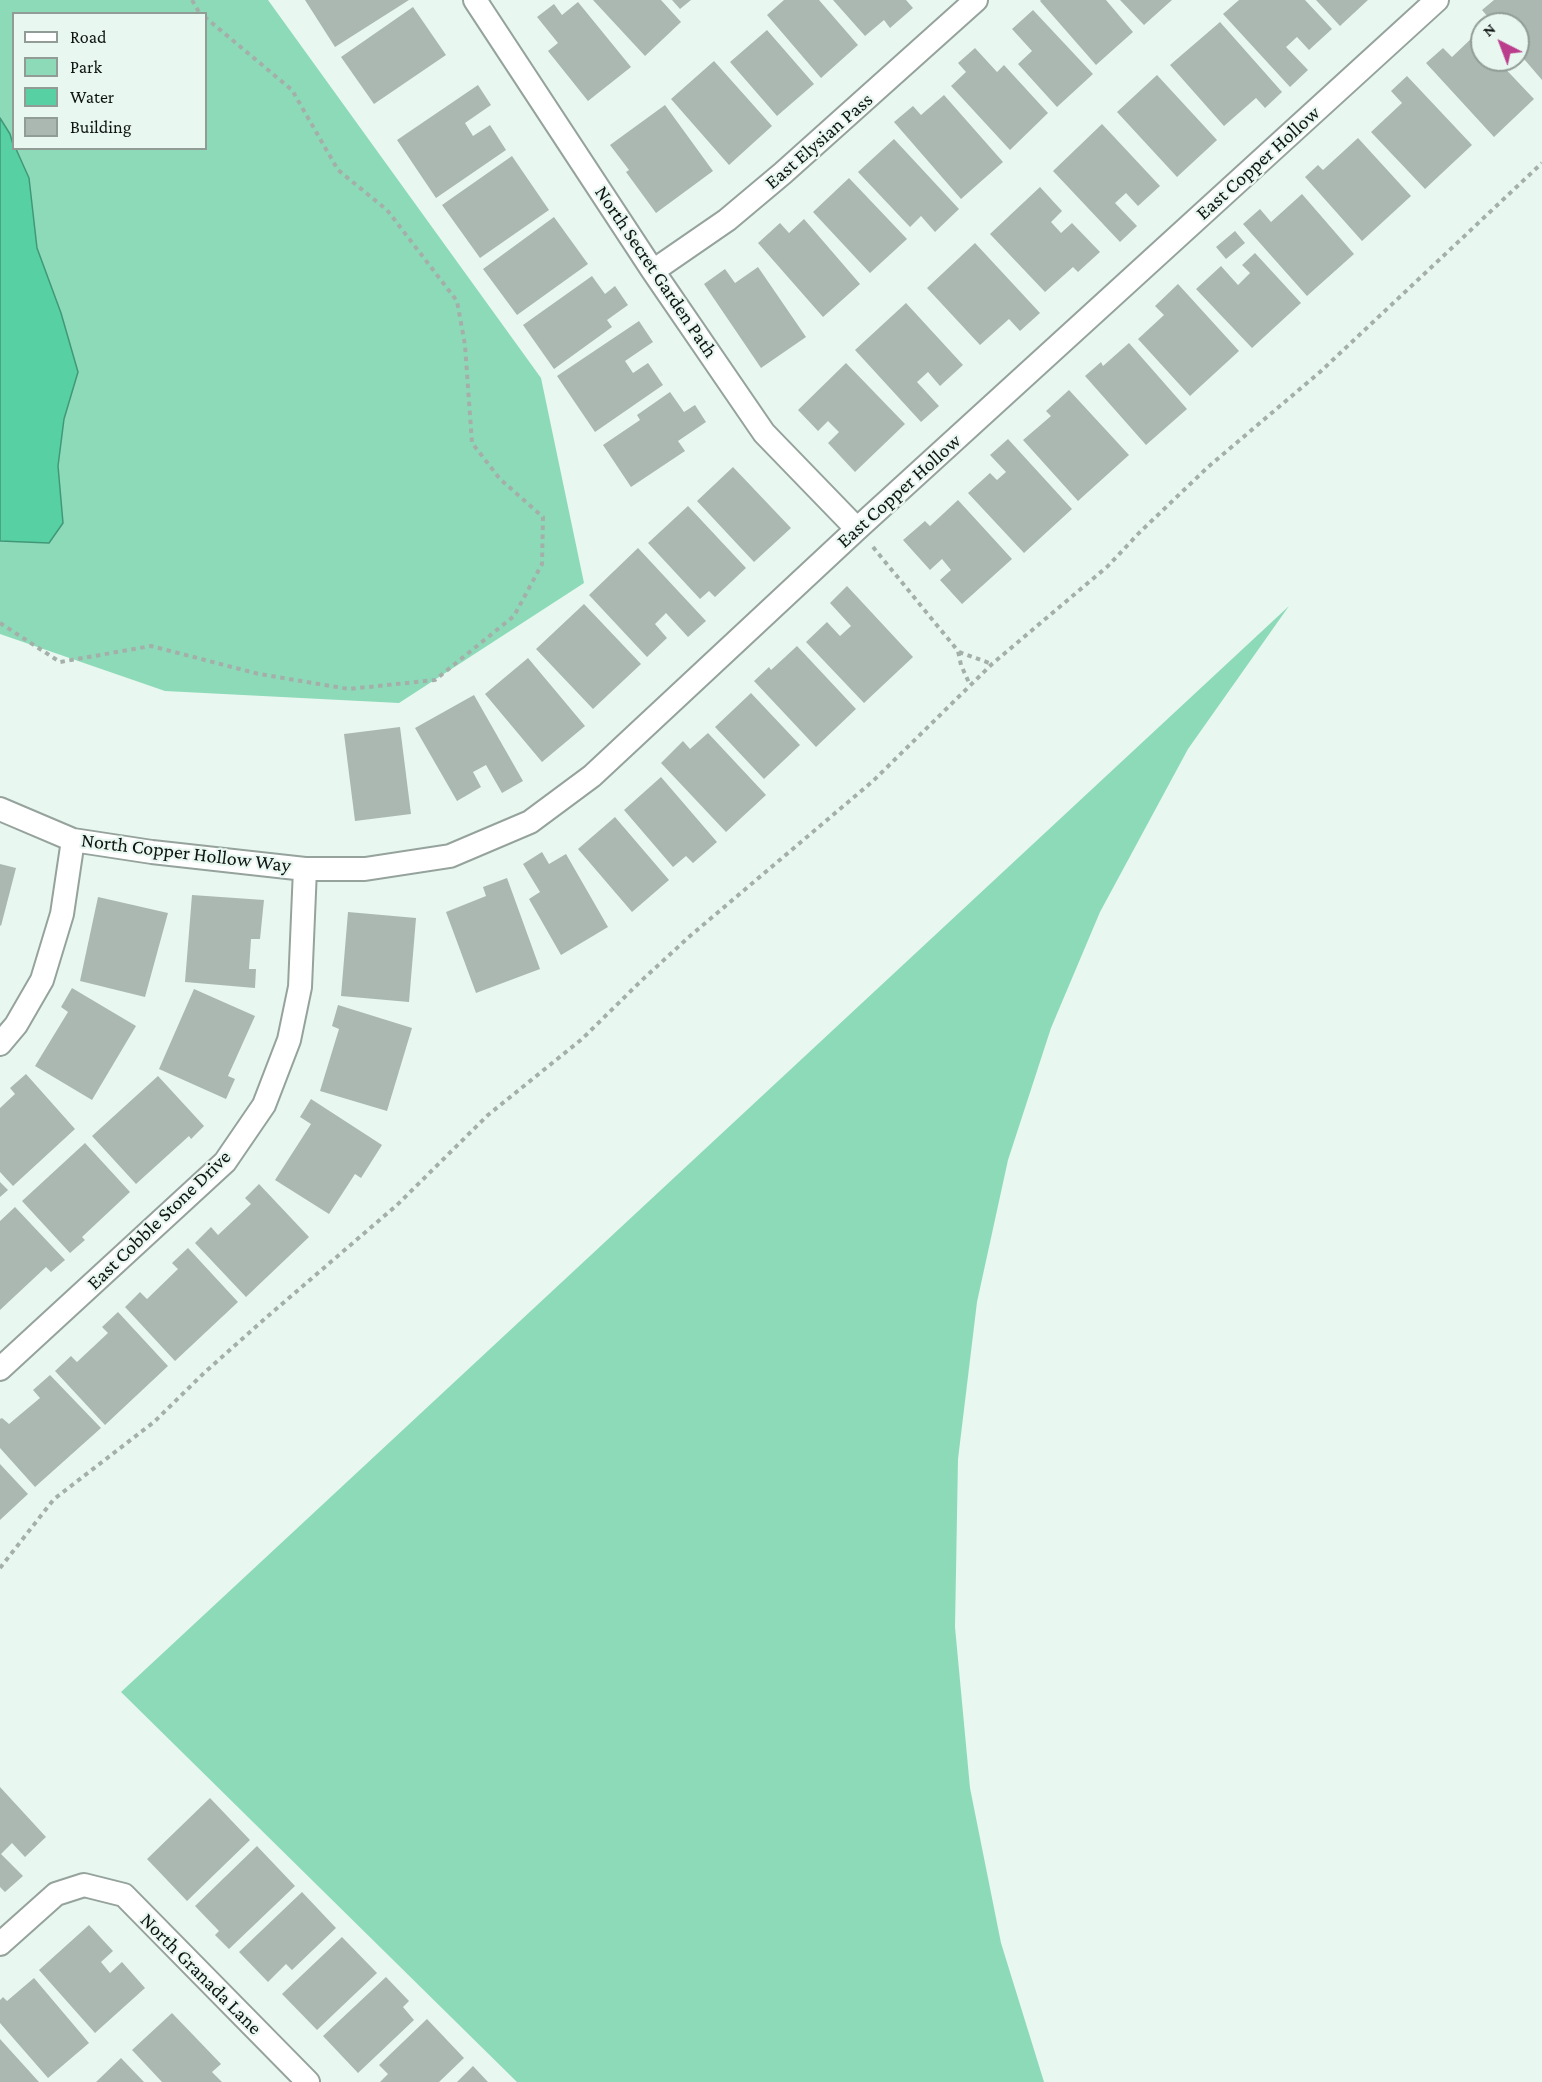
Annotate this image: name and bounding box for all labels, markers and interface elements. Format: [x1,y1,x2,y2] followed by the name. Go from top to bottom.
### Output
[12,12,207,150] legend
[1470,12,1530,72] north arrow
[1479,20,1499,40] text: N
[70,27,107,47] text: Road
[70,57,102,77] text: Park
[70,87,114,107] text: Water
[760,88,878,194] street label: East Elysian Pass
[1191,101,1325,225] street label: East Copper Hollow
[70,117,131,137] text: Building
[590,181,722,363] street label: North Secret Garden Path
[832,429,966,553] street label: East Copper Hollow
[80,828,292,878] street label: North Copper Hollow Way
[82,1145,236,1295] street label: East Cobble Stone Drive
[135,1908,267,2040] street label: North Granada Lane

